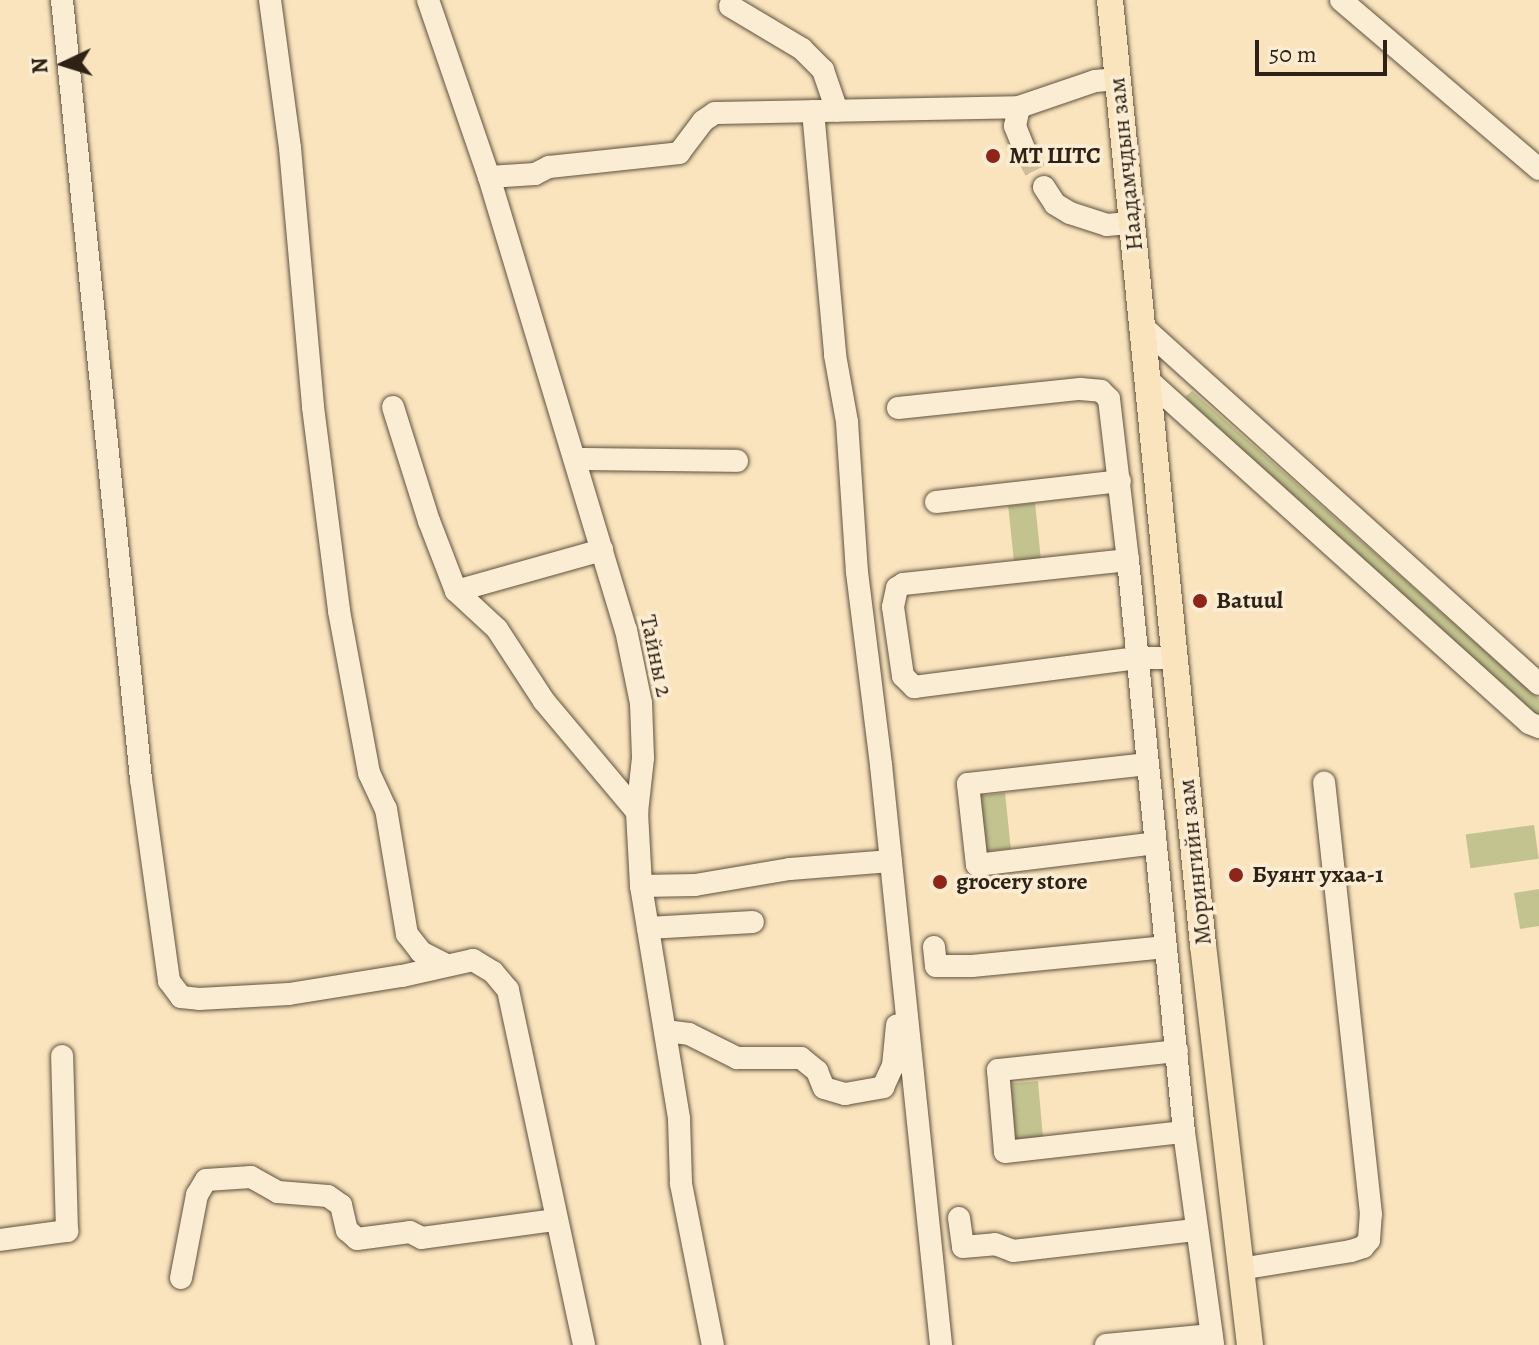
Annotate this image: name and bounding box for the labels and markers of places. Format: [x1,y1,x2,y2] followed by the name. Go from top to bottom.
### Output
[1009,142,1101,170] place label: MT ШТС
[984,147,1002,165] marker: MT ШТС
[1216,587,1283,615] place label: Batuul
[1191,592,1209,610] marker: Batuul
[1252,861,1384,889] place label: Буянт ухаа-1
[1227,866,1245,884] marker: Буянт ухаа-1
[956,868,1088,896] place label: grocery store
[931,873,949,891] marker: grocery store

